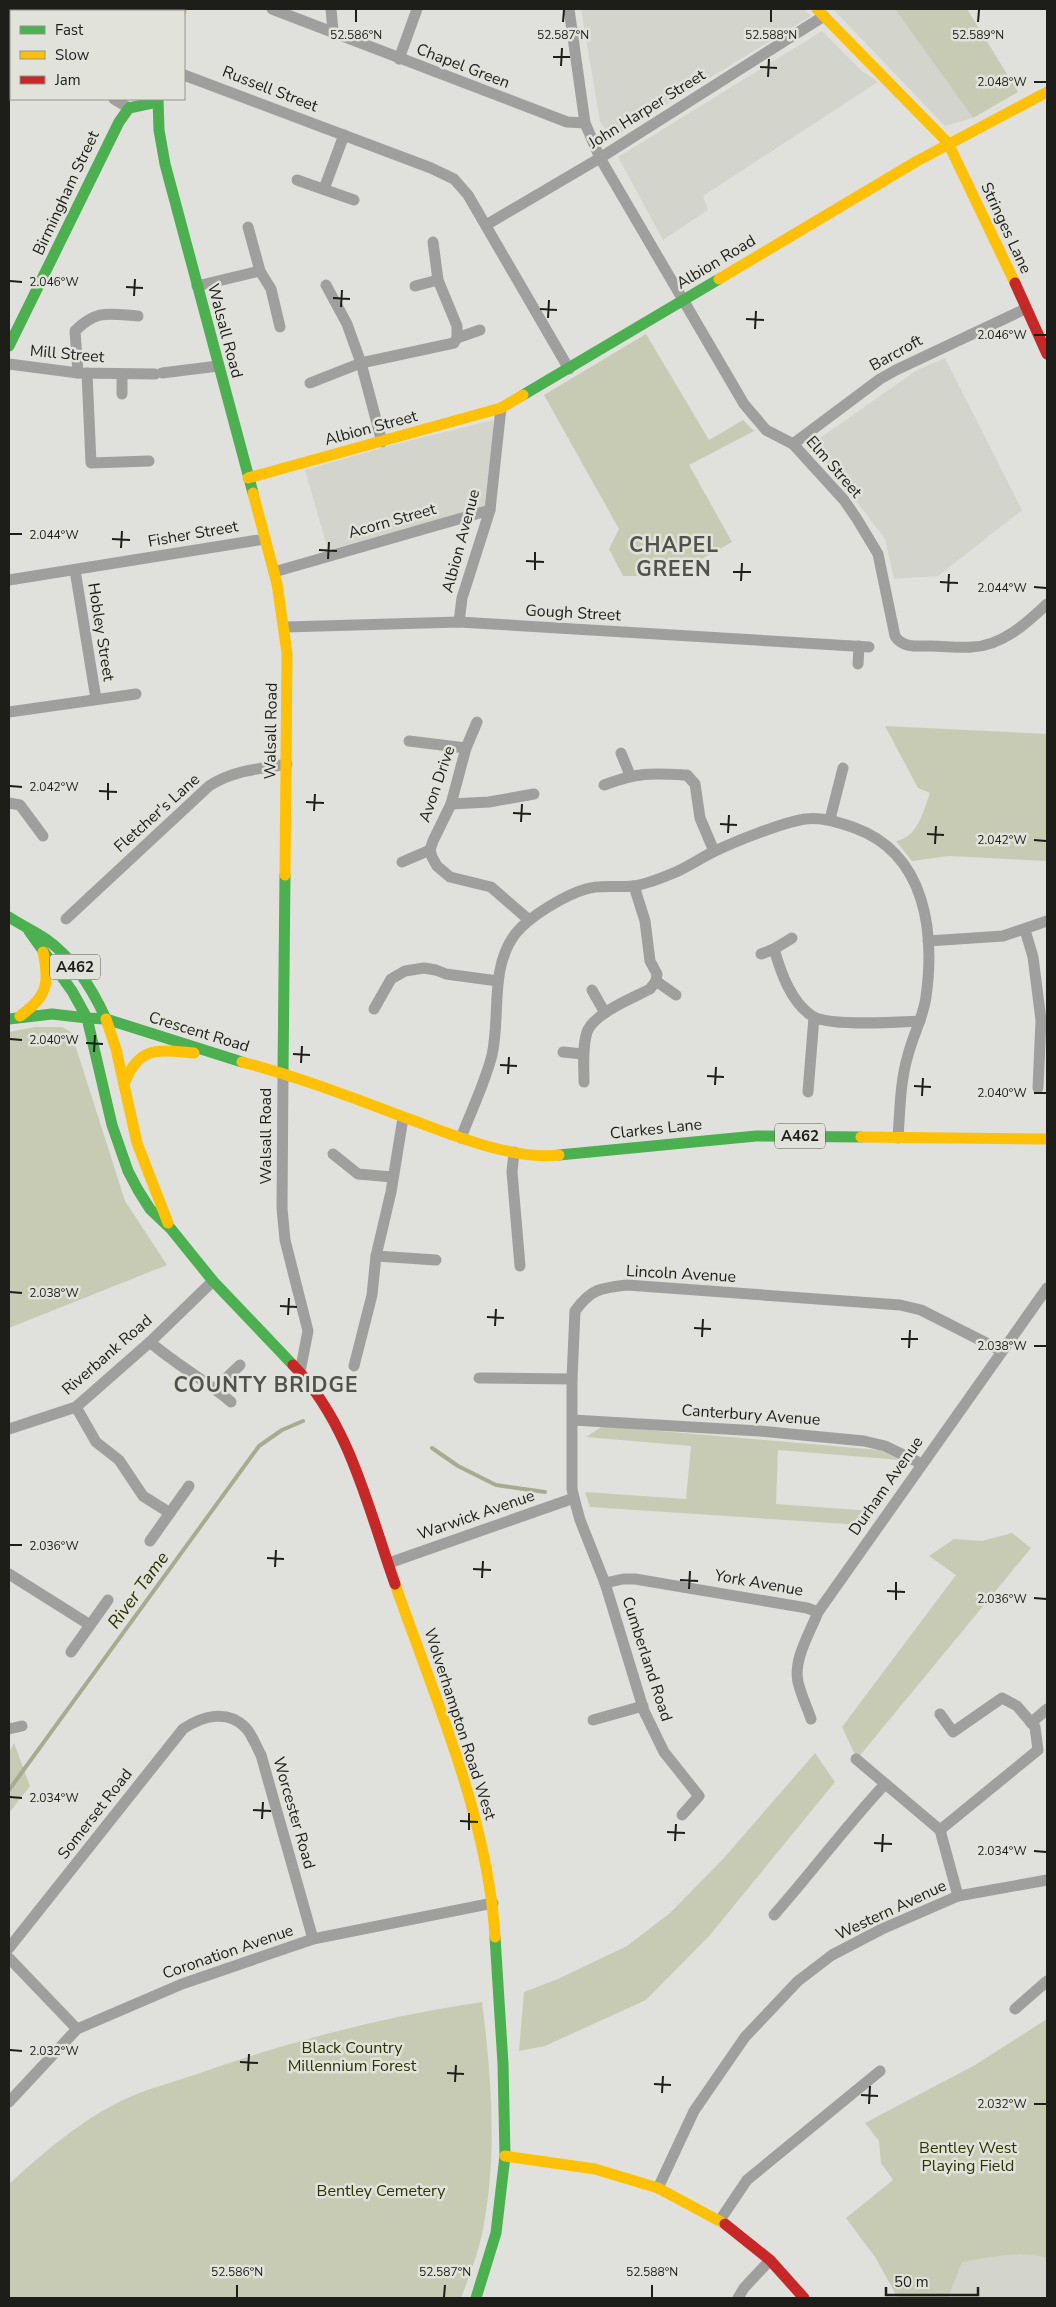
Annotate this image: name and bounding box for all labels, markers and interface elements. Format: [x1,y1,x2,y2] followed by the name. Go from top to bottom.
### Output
[10,10,185,100] legend
[55,20,84,40] text: Fast
[330,27,382,43] text: 52.586°N
[537,27,589,43] text: 52.587°N
[745,27,797,43] text: 52.588°N
[952,27,1004,43] text: 52.589°N
[413,38,513,94] street label: Chapel Green
[55,45,90,65] text: Slow
[219,61,321,117] street label: Russell Street
[583,64,710,154] street label: John Harper Street
[54,70,81,90] text: Jam
[977,74,1027,90] text: 2.048°W
[27,127,105,259] street label: Birmingham Street
[975,179,1037,277] street label: Stringes Lane
[672,230,760,294] street label: Albion Road
[29,274,79,290] text: 2.046°W
[202,281,248,381] street label: Walsall Road
[977,327,1027,343] text: 2.046°W
[866,329,927,377] street label: Barcroft
[29,340,106,368] street label: Mill Street
[322,405,420,451] street label: Albion Street
[801,431,867,503] street label: Elm Street
[437,487,485,595] street label: Albion Avenue
[346,498,439,544] street label: Acorn Street
[146,515,240,553] street label: Fisher Street
[29,527,79,543] text: 2.044°W
[629,531,719,583] district label: CHAPEL GREEN
[977,580,1027,596] text: 2.044°W
[82,581,120,683] street label: Hobley Street
[525,600,622,627] street label: Gough Street
[259,682,283,780] street label: Walsall Road
[414,743,460,825] street label: Avon Drive
[109,769,205,857] street label: Fletcher's Lane
[29,779,79,795] text: 2.042°W
[977,832,1027,848] text: 2.042°W
[50,954,100,980] road number: A462
[146,1006,252,1058] street label: Crescent Road
[29,1032,79,1048] text: 2.040°W
[977,1085,1027,1101] text: 2.040°W
[255,1088,277,1184] street label: Walsall Road
[609,1113,703,1145] street label: Clarkes Lane
[775,1124,825,1148] road number: A462
[625,1260,737,1288] street label: Lincoln Avenue
[29,1285,79,1301] text: 2.038°W
[57,1310,157,1400] street label: Riverbank Road
[977,1338,1027,1354] text: 2.038°W
[173,1371,359,1399] district label: COUNTY BRIDGE
[681,1399,821,1431] street label: Canterbury Avenue
[844,1432,928,1540] street label: Durham Avenue
[414,1485,538,1545] street label: Warwick Avenue
[29,1538,79,1554] text: 2.036°W
[102,1546,174,1633] water label: River Tame
[712,1564,805,1602] street label: York Avenue
[977,1591,1027,1607] text: 2.036°W
[616,1594,678,1724] street label: Cumberland Road
[419,1625,502,1823] street label: Wolverhampton Road West
[267,1754,321,1872] street label: Worcester Road
[53,1764,137,1864] street label: Somerset Road
[29,1790,79,1806] text: 2.034°W
[977,1843,1027,1859] text: 2.034°W
[832,1875,950,1945] street label: Western Avenue
[160,1919,296,1985] street label: Coronation Avenue
[288,2037,417,2077] park label: Black Country Millennium Forest
[29,2043,79,2059] text: 2.032°W
[977,2096,1027,2112] text: 2.032°W
[919,2137,1017,2177] park label: Bentley West Playing Field
[317,2180,446,2202] park label: Bentley Cemetery
[211,2264,263,2280] text: 52.586°N
[419,2264,471,2280] text: 52.587°N
[626,2264,678,2280] text: 52.588°N
[886,2264,978,2296] scale bar
[894,2272,929,2292] text: 50 m

